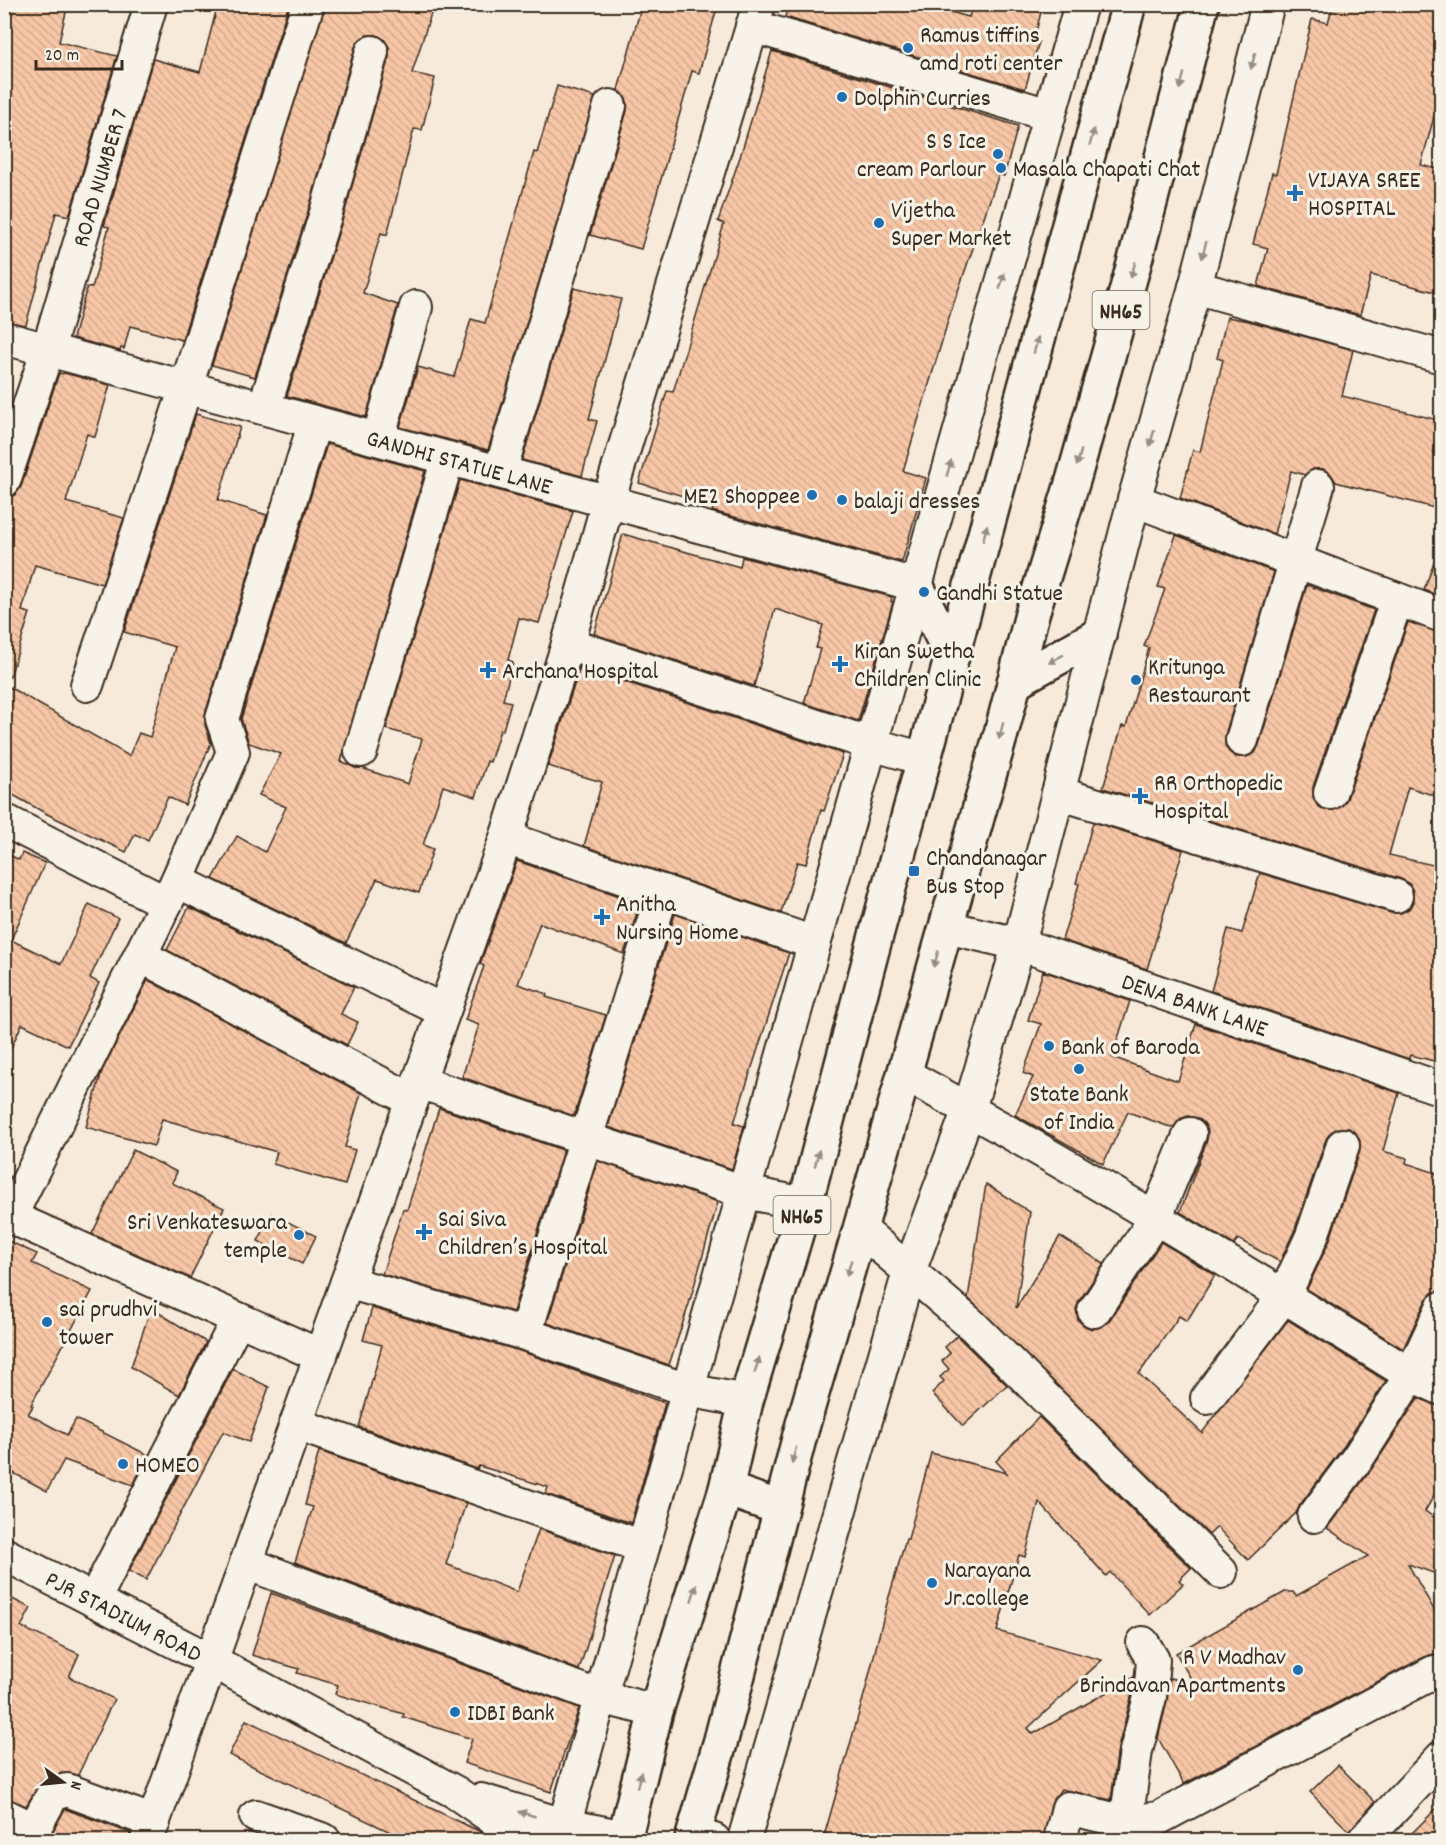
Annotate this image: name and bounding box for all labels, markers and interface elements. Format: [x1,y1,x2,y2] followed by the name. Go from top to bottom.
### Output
[920,20,1063,82] place label: Ramus tiffins amd roti center
[36,33,122,71] scale bar
[901,41,915,55] marker: Ramus tiffins amd roti center
[45,44,79,69] text: 20 m
[1248,52,1258,70] one-way arrow
[1177,73,1186,91] one-way arrow
[854,83,991,117] place label: Dolphin Curries
[835,90,849,104] marker: Dolphin Curries
[65,105,139,252] street label: ROAD NUMBER 7
[857,126,986,188] place label: S S Ice cream Parlour
[1088,127,1097,145] one-way arrow
[991,147,1005,161] marker: S S Ice cream Parlour
[1013,154,1200,188] place label: Masala Chapati Chat
[994,161,1008,175] marker: Masala Chapati Chat
[1308,165,1420,227] place label: VIJAYA SREE HOSPITAL
[1286,184,1304,202] marker: VIJAYA SREE HOSPITAL
[891,195,1012,257] place label: Vijetha Super Market
[872,216,886,230] marker: Vijetha Super Market
[1199,241,1209,259] one-way arrow
[1128,261,1137,279] one-way arrow
[998,272,1007,290] one-way arrow
[1092,291,1150,329] road number: NH65
[1032,336,1041,354] one-way arrow
[362,423,556,506] street label: GANDHI STATUE LANE
[1147,429,1156,447] one-way arrow
[1074,449,1084,467] one-way arrow
[945,459,954,477] one-way arrow
[684,481,800,515] place label: ME2 Shoppee
[854,486,980,520] place label: balaji dresses
[805,488,819,502] marker: ME2 Shoppee
[835,493,849,507] marker: balaji dresses
[981,524,990,542] one-way arrow
[936,578,1063,612] place label: Gandhi Statue
[917,585,931,599] marker: Gandhi Statue
[854,636,981,698] place label: Kiran Swetha Children Clinic
[1148,652,1251,714] place label: Kritunga Restaurant
[1048,654,1065,664] one-way arrow
[831,655,849,673] marker: Kiran Swetha Children Clinic
[502,656,658,690] place label: Archana Hospital
[479,661,497,679] marker: Archana Hospital
[1129,673,1143,687] marker: Kritunga Restaurant
[996,722,1006,740] one-way arrow
[1154,768,1283,830] place label: RR Orthopedic Hospital
[1131,787,1149,805] marker: RR Orthopedic Hospital
[926,843,1047,905] place label: Chandanagar Bus Stop
[907,864,921,878] marker: Chandanagar Bus Stop
[616,889,739,951] place label: Anitha Nursing Home
[593,908,611,926] marker: Anitha Nursing Home
[931,950,940,968] one-way arrow
[1116,966,1272,1048] street label: DENA BANK LANE
[1061,1032,1200,1066] place label: Bank of Baroda
[1042,1039,1056,1053] marker: Bank of Baroda
[1072,1062,1086,1076] marker: State Bank of India
[1029,1079,1129,1141] place label: State Bank of India
[813,1148,823,1167] one-way arrow
[774,1196,830,1234] road number: NH65
[438,1204,608,1266] place label: Sai Siva Children’s Hospital
[127,1207,288,1269] place label: Sri Venkateswara temple
[415,1223,433,1241] marker: Sai Siva Children’s Hospital
[292,1228,306,1242] marker: Sri Venkateswara temple
[844,1259,853,1277] one-way arrow
[59,1294,157,1356] place label: sai prudhvi tower
[40,1315,54,1329] marker: sai prudhvi tower
[753,1356,762,1374] one-way arrow
[789,1446,799,1464] one-way arrow
[135,1450,200,1484] place label: HOMEO
[116,1457,130,1471] marker: HOMEO
[944,1555,1031,1617] place label: Narayana Jr.college
[38,1564,207,1673] street label: PJR STADIUM ROAD
[925,1576,939,1590] marker: Narayana Jr.college
[690,1584,699,1602] one-way arrow
[1080,1642,1286,1704] place label: R V Madhav Brindavan Apartments
[1291,1663,1305,1677] marker: R V Madhav Brindavan Apartments
[467,1698,555,1732] place label: IDBI Bank
[448,1705,462,1719] marker: IDBI Bank
[33,1752,93,1812] north arrow
[634,1771,644,1789] one-way arrow
[63,1778,87,1792] text: N
[518,1809,536,1818] one-way arrow

